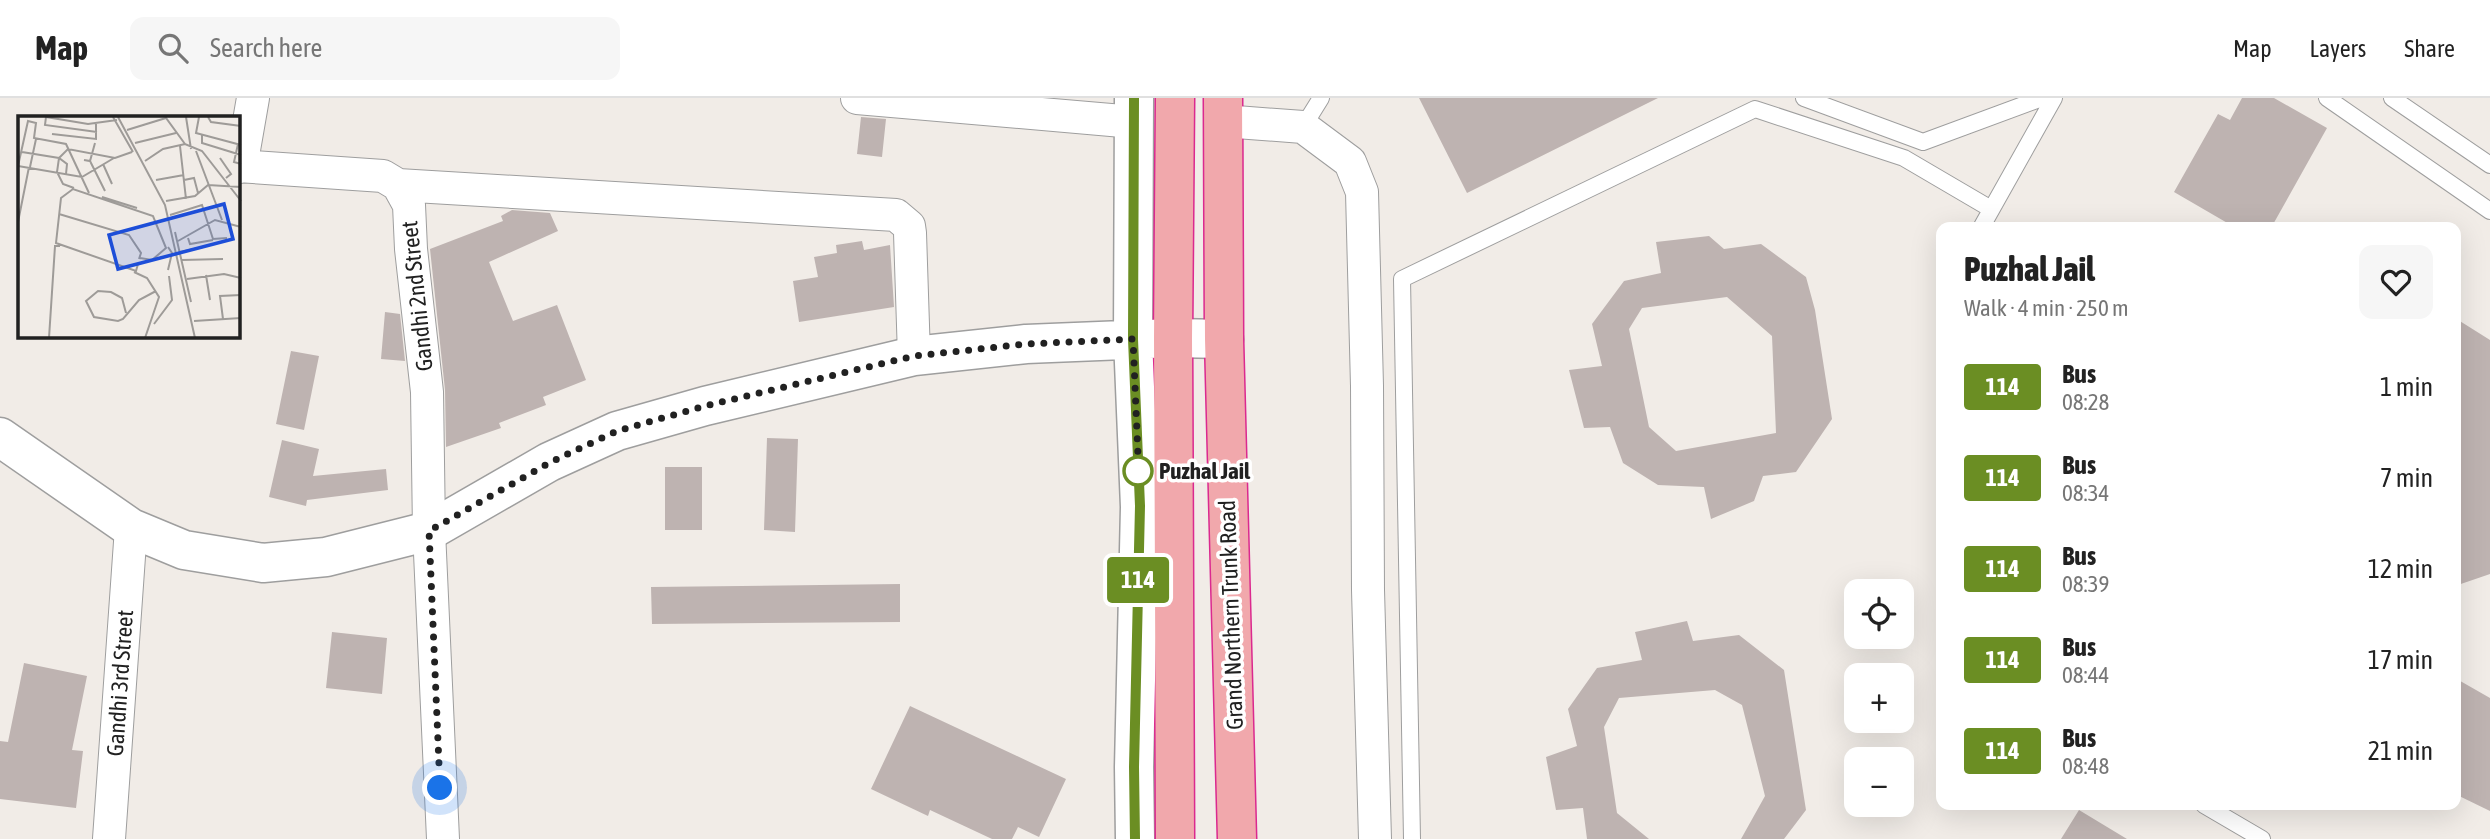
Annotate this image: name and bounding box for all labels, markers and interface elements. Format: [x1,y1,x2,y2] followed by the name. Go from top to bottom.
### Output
[130,17,620,80] search box
[35,29,88,67] text: Map
[154,29,192,67] icon: search
[210,33,322,63] text: Search here
[2233,35,2272,62] text: Map
[2310,35,2366,62] text: Layers
[2404,35,2455,62] text: Share
[18,116,240,338] inset map
[396,220,438,372] street label: Gandhi 2nd Street
[2359,245,2433,319] button: heart
[1964,250,2095,288] text: Puzhal Jail
[1964,295,2128,321] text: Walk · 4 min · 250 m
[2062,359,2096,389] text: Bus
[2380,372,2433,402] text: 1 min
[1986,373,2019,400] text: 114
[2062,389,2109,415] text: 08:28
[2062,450,2096,480] text: Bus
[1123,456,1153,486] marker: Puzhal Jail
[1159,458,1251,484] place label: Puzhal Jail
[2380,463,2433,493] text: 7 min
[1986,464,2019,491] text: 114
[2062,480,2109,506] text: 08:34
[1214,500,1248,730] street label: Grand Northern Trunk Road
[2062,541,2096,571] text: Bus
[2368,554,2433,584] text: 12 min
[1986,555,2019,582] text: 114
[1098,557,1178,603] line badge: 114
[1121,566,1155,593] text: 114
[2062,571,2109,597] text: 08:39
[1844,579,1914,817] map controls
[1844,579,1914,649] button: locate
[102,609,138,757] street label: Gandhi 3rd Street
[2062,632,2096,662] text: Bus
[2368,645,2433,675] text: 17 min
[1986,646,2019,673] text: 114
[2062,662,2109,688] text: 08:44
[1844,663,1914,733] button: +
[2062,723,2096,753] text: Bus
[2368,736,2433,766] text: 21 min
[1986,737,2019,764] text: 114
[1844,747,1914,817] button: −
[2062,753,2109,779] text: 08:48
[422,770,457,805] your location

